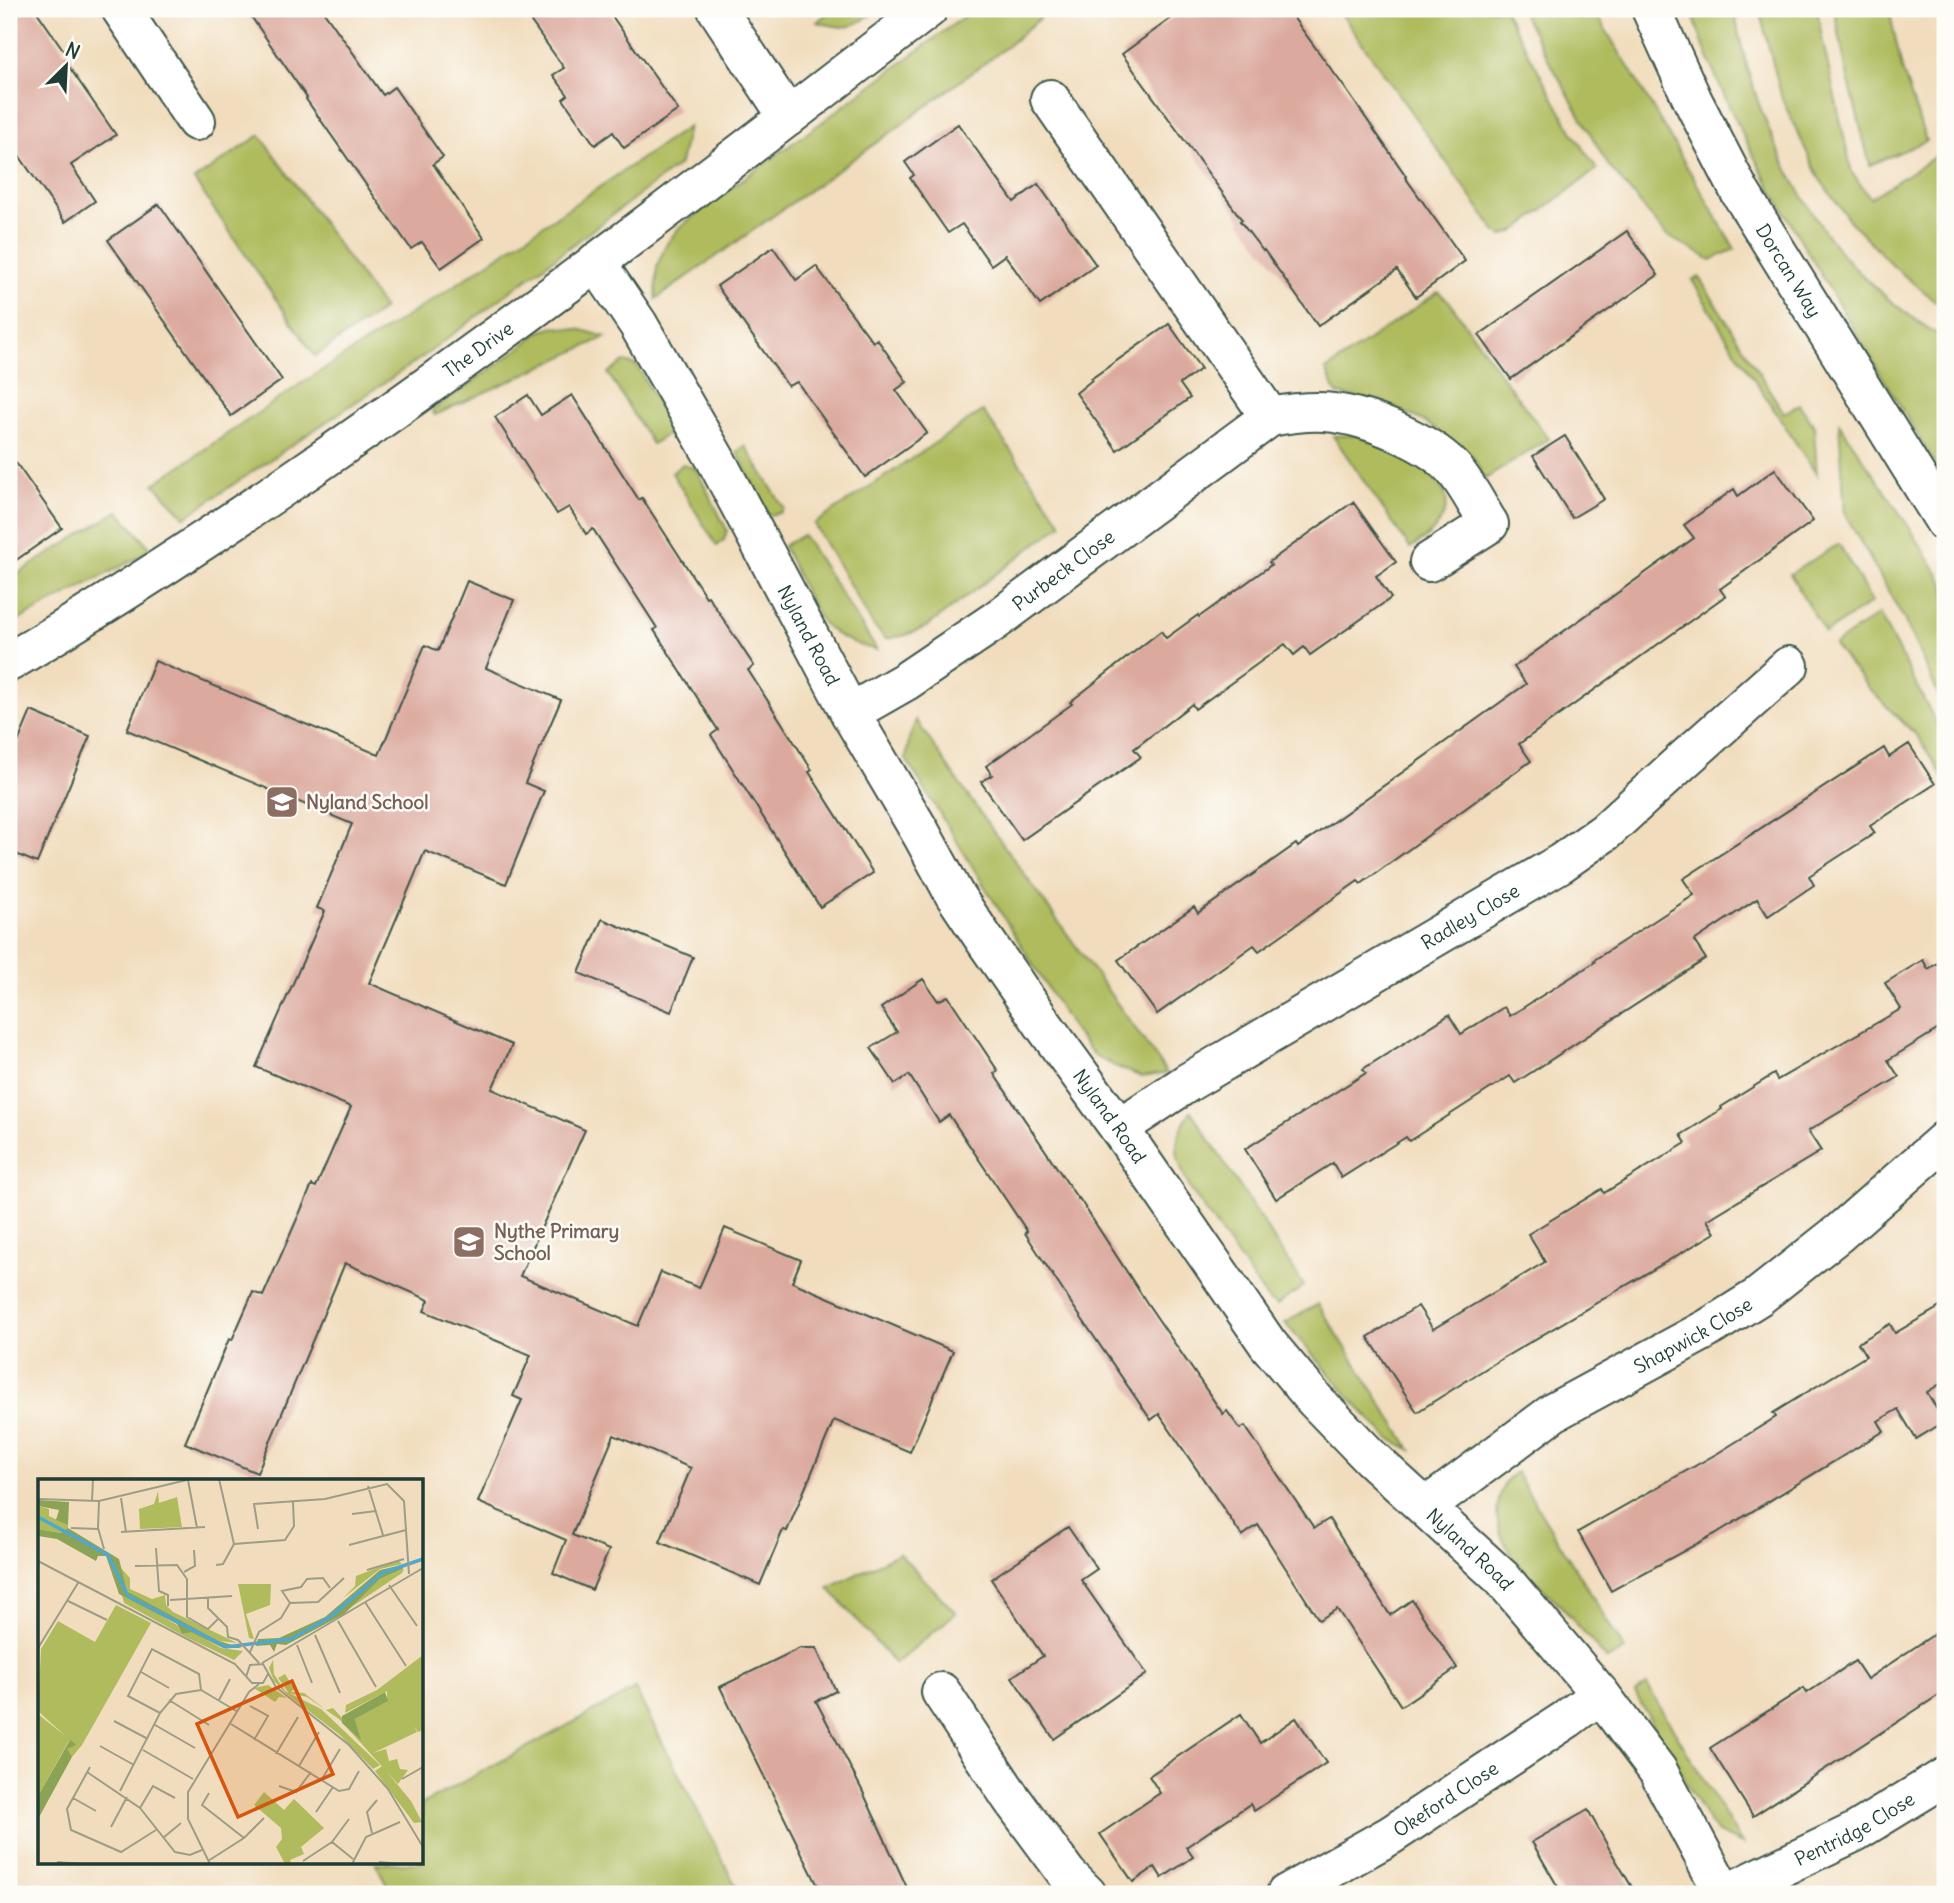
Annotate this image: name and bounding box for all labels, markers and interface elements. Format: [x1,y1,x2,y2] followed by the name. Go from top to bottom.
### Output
[32,32,102,102] north arrow
[62,37,84,64] text: N
[1751,219,1827,322] street label: Dorcan Way
[439,316,518,383] street label: The Drive
[1008,524,1119,616] street label: Purbeck Close
[772,581,845,690] street label: Nyland Road
[263,783,301,821] school or university icon: Nyland School
[306,790,428,814] place label: Nyland School
[1417,878,1524,955] street label: Radley Close
[1068,1064,1152,1168] street label: Nyland Road
[494,1219,619,1265] place label: Nythe Primary School
[450,1223,488,1261] school or university icon: Nythe Primary School
[1629,1292,1756,1379] street label: Shapwick Close
[38,1479,424,1864] inset map
[1422,1503,1519,1595] street label: Nyland Road
[1389,1756,1503,1842] street label: Okeford Close
[1791,1787,1919,1871] street label: Pentridge Close

